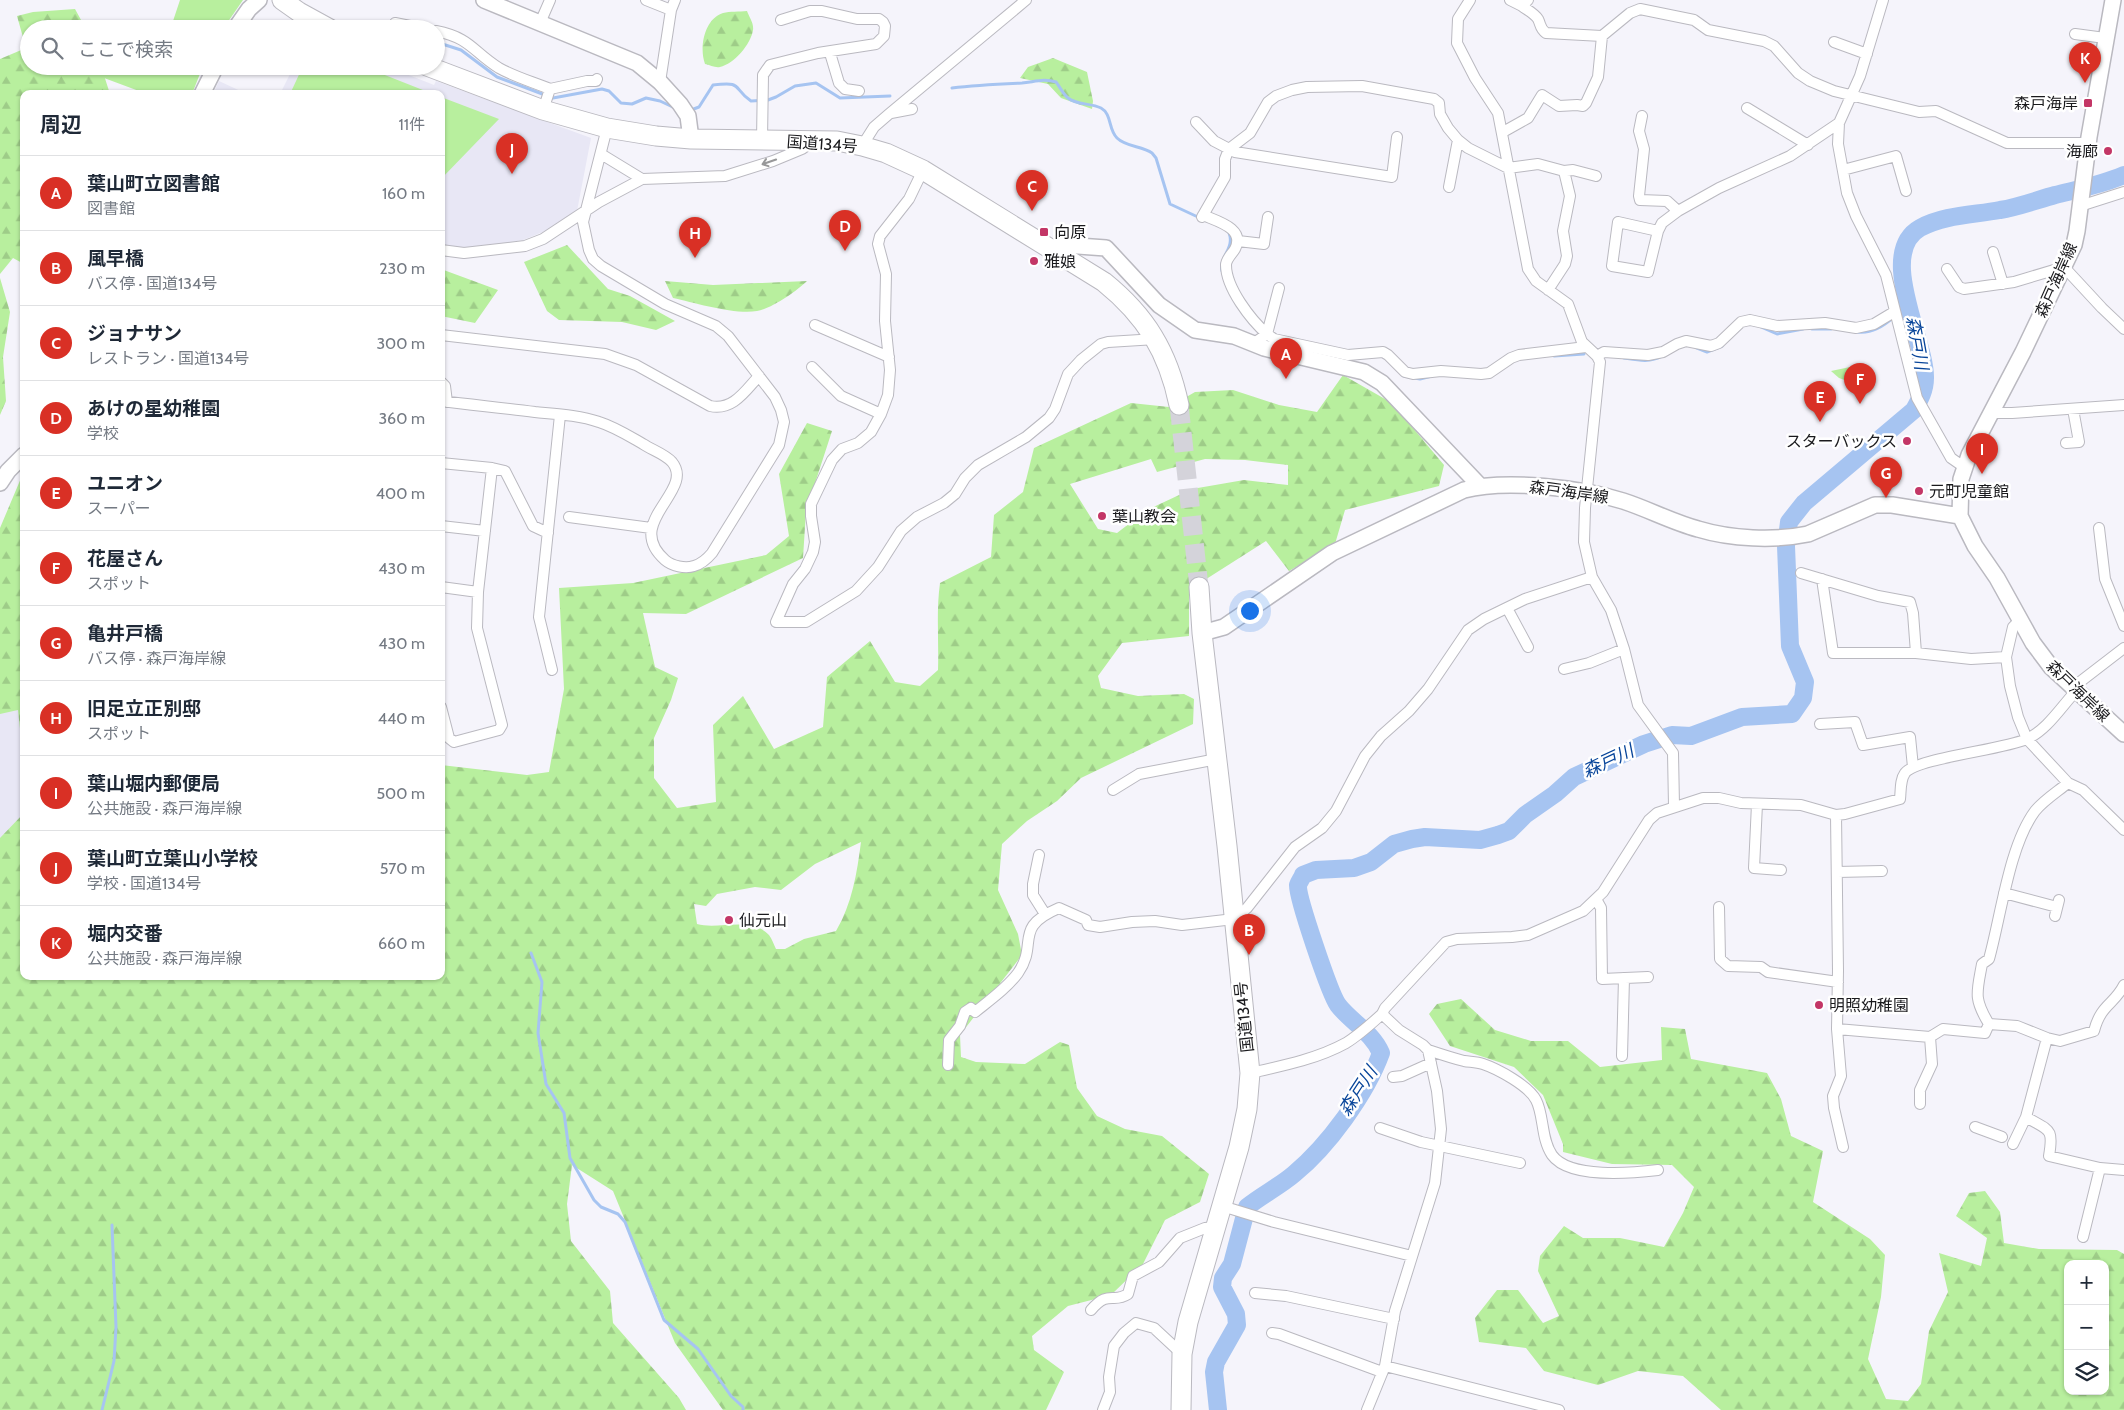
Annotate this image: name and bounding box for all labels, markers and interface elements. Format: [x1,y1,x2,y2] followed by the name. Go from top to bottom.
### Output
[20,20,445,75] search box
[38,34,66,62] icon: search
[78,38,173,61] text: ここで検索
[2069,42,2101,83] pin: K
[2014,94,2078,113] place label: 森戸海岸
[2082,97,2094,109] marker: 森戸海岸
[40,112,82,137] text: 周辺
[399,115,425,134] text: 11件
[786,132,858,156] street label: 国道134号
[496,133,528,174] pin: J
[2066,142,2098,161] place label: 海廊
[2102,145,2114,157] marker: 海廊
[762,158,777,167] one-way arrow
[1016,170,1048,211] pin: C
[87,172,220,195] text: 葉山町立図書館
[51,184,61,203] text: A
[382,184,425,203] text: 160 m
[87,199,135,218] text: 図書館
[829,210,861,251] pin: D
[679,217,711,258] pin: H
[1054,223,1086,242] place label: 向原
[1038,226,1050,238] marker: 向原
[2031,240,2081,320] street label: 森戸海岸線
[87,247,144,270] text: 風早橋
[1044,252,1076,271] place label: 雅娘
[1028,255,1040,267] marker: 雅娘
[51,259,61,278] text: B
[379,259,425,278] text: 230 m
[87,274,217,293] text: バス停 · 国道134号
[1901,315,1933,373] water label: 森戸川
[87,322,182,345] text: ジョナサン
[51,334,61,353] text: C
[376,334,425,353] text: 300 m
[1270,338,1302,379] pin: A
[87,349,249,368] text: レストラン · 国道134号
[1844,363,1876,404] pin: F
[1804,381,1836,422] pin: E
[87,397,220,420] text: あけの星幼稚園
[50,409,62,428] text: D
[378,409,425,428] text: 360 m
[87,424,119,443] text: 学校
[1786,432,1897,451] place label: スターバックス
[1966,433,1998,474] pin: I
[1901,435,1913,447] marker: スターバックス
[1870,457,1902,498] pin: G
[87,472,163,495] text: ユニオン
[1528,477,1610,507] street label: 森戸海岸線
[1929,482,2009,501] place label: 元町児童館
[51,484,61,503] text: E
[376,484,425,503] text: 400 m
[1913,485,1925,497] marker: 元町児童館
[87,499,151,518] text: スーパー
[1112,507,1176,526] place label: 葉山教会
[1096,510,1108,522] marker: 葉山教会
[87,547,163,570] text: 花屋さん
[52,559,60,578] text: F
[378,559,425,578] text: 430 m
[87,574,151,593] text: スポット
[1237,598,1263,624] your location
[87,622,163,645] text: 亀井戸橋
[51,634,61,653] text: G
[378,634,425,653] text: 430 m
[87,649,226,668] text: バス停 · 森戸海岸線
[2043,656,2113,726] street label: 森戸海岸線
[87,697,201,720] text: 旧足立正別邸
[50,709,62,728] text: H
[378,709,425,728] text: 440 m
[87,724,151,743] text: スポット
[1579,739,1639,782] water label: 森戸川
[87,772,220,795] text: 葉山堀内郵便局
[54,784,58,803] text: I
[376,784,425,803] text: 500 m
[87,799,242,818] text: 公共施設 · 森戸海岸線
[87,847,258,870] text: 葉山町立葉山小学校
[54,859,58,878] text: J
[380,859,425,878] text: 570 m
[87,874,201,893] text: 学校 · 国道134号
[739,911,787,930] place label: 仙元山
[723,914,735,926] marker: 仙元山
[1233,914,1265,955] pin: B
[87,922,163,945] text: 堀内交番
[51,934,61,953] text: K
[378,934,425,953] text: 660 m
[87,949,242,968] text: 公共施設 · 森戸海岸線
[1231,981,1257,1053] street label: 国道134号
[1829,996,1909,1015] place label: 明照幼稚園
[1813,999,1825,1011] marker: 明照幼稚園
[1334,1061,1383,1120] water label: 森戸川
[2064,1260,2109,1395] map controls
[2064,1260,2109,1305] button: +
[2064,1305,2109,1350] button: −
[2064,1350,2109,1395] button: layers

